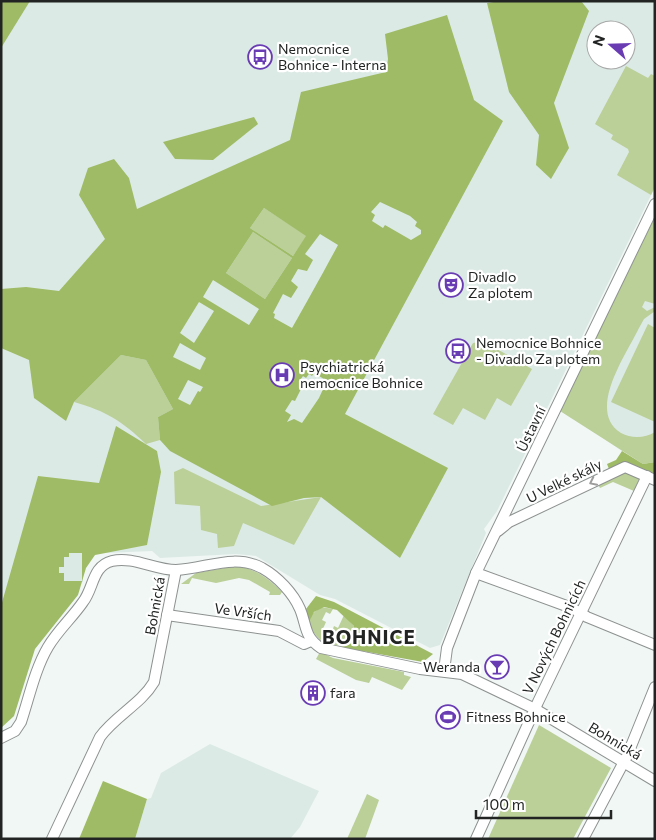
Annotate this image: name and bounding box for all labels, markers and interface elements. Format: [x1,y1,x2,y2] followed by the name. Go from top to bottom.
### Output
[586,20,636,70] north arrow
[589,33,608,48] text: N
[278,40,387,73] place label: Nemocnice Bohnice - Interna
[247,44,273,70] bus stop icon: Nemocnice Bohnice - Interna
[468,268,533,301] place label: Divadlo Za plotem
[438,272,464,298] theatre icon: Divadlo Za plotem
[476,334,601,367] place label: Nemocnice Bohnice - Divadlo Za plotem
[445,338,471,364] bus stop icon: Nemocnice Bohnice - Divadlo Za plotem
[300,358,423,391] place label: Psychiatrická nemocnice Bohnice
[269,362,295,388] hospital icon: Psychiatrická nemocnice Bohnice
[512,403,549,454] street label: Ústavní
[523,455,604,506] street label: U Velké skály
[589,476,598,486] one-way arrow
[141,575,168,636] street label: Bohnická
[518,577,589,697] street label: V Nových Bohnicích
[213,599,273,624] street label: Ve Vrších
[322,625,416,648] district label: BOHNICE
[484,654,510,680] bar icon: Weranda
[423,658,480,675] place label: Weranda
[300,680,326,706] building icon: fara
[330,684,356,701] place label: fara
[435,704,461,730] sports icon: Fitness Bohnice
[466,708,566,725] place label: Fitness Bohnice
[586,718,645,763] street label: Bohnická
[476,788,611,820] scale bar
[483,795,525,813] text: 100 m

